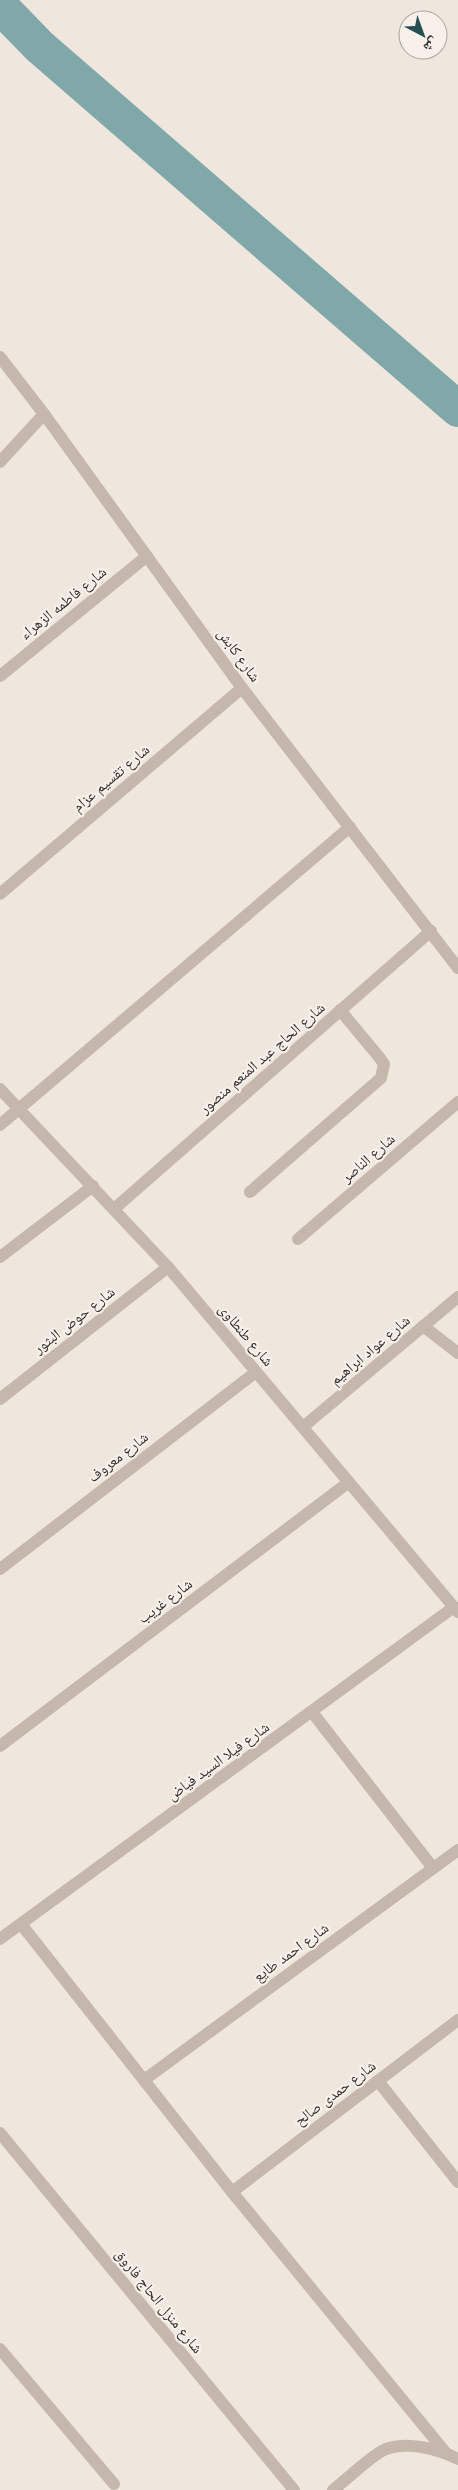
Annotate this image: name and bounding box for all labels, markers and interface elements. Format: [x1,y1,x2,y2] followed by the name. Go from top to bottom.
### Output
[398,10,448,60] north arrow
[420,33,443,57] text: ش
[16,562,111,644] street label: شارع فاطمه الزهراء
[213,624,265,686] street label: شارع كابش
[68,740,154,816] street label: شارع تقسيم عزام
[194,998,329,1119] street label: شارع الحاج عبد المنعم منصور
[336,1129,399,1188] street label: شارع الناصر
[28,1282,119,1359] street label: شارع حوض البثور
[214,1299,278,1371] street label: شارع طنطاوى
[326,1310,414,1389] street label: شارع عواد ابراهيم
[84,1427,152,1487] street label: شارع معروف
[134,1574,196,1628] street label: شارع غريب
[163,1717,273,1805] street label: شارع فيلا السيد فياض
[249,1918,333,1986] street label: شارع احمد طايع
[290,2056,380,2130] street label: شارع حمدى صالح
[111,2245,208,2358] street label: شارع منزل الحاج فاروق

